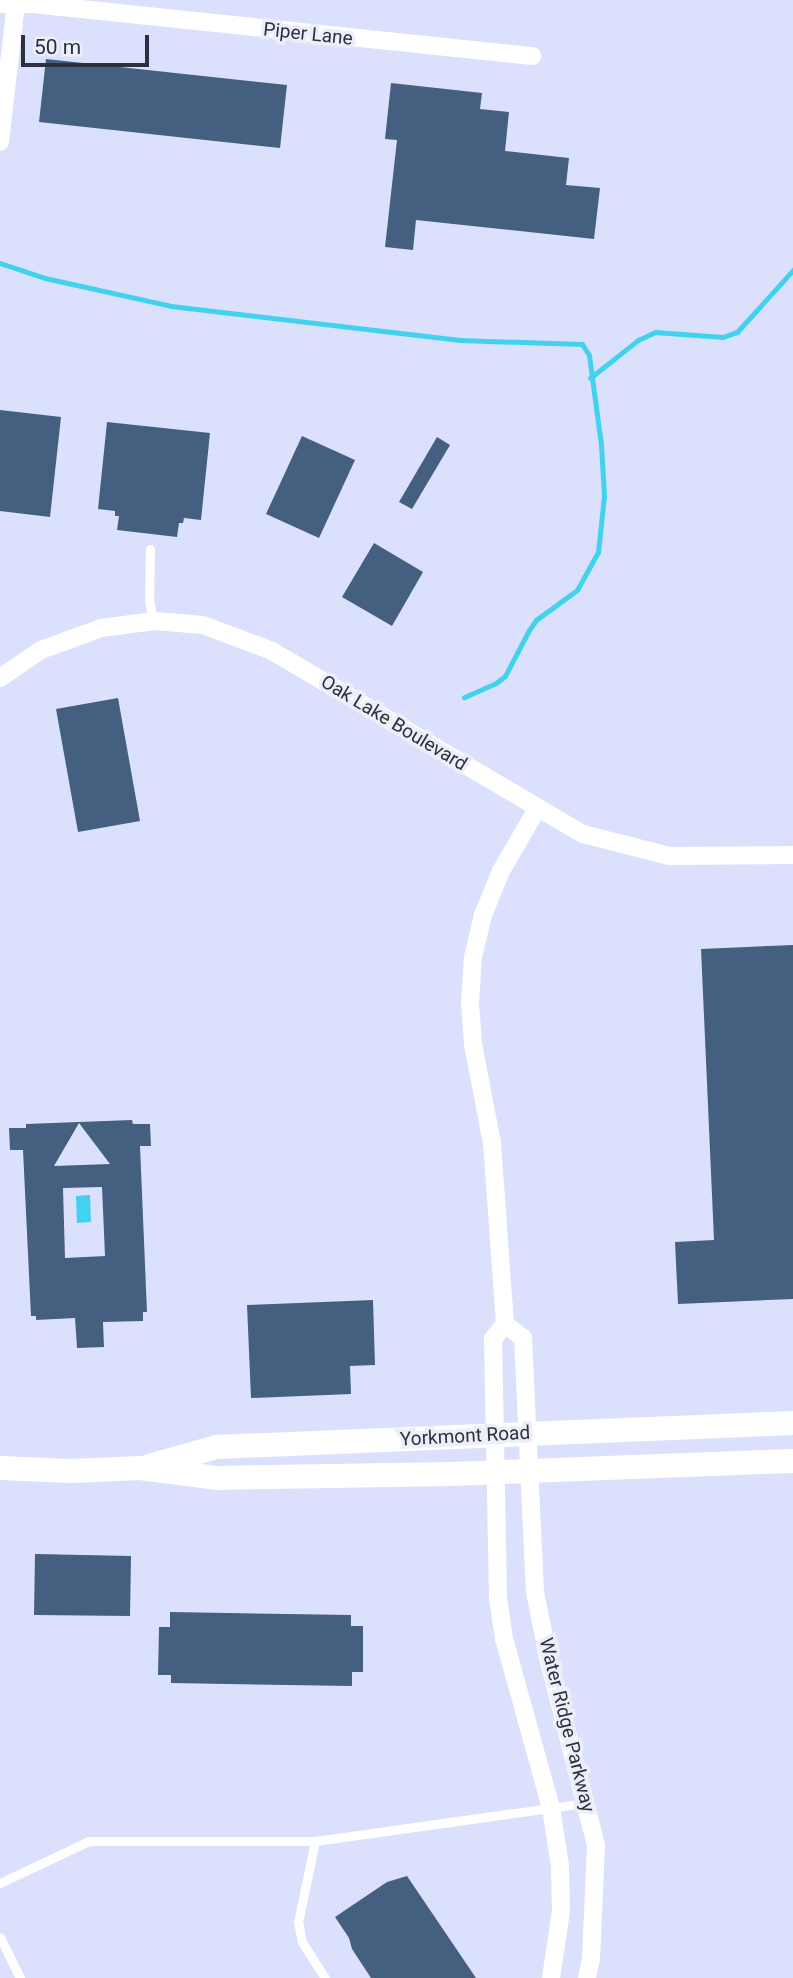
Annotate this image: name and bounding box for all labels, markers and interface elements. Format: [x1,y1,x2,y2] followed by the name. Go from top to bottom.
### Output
[262,18,354,50] street label: Piper Lane
[24,21,152,65] scale bar
[34,35,81,59] text: 50 m
[317,670,471,776] street label: Oak Lake Boulevard
[399,1421,531,1451] street label: Yorkmont Road
[534,1636,600,1814] street label: Water Ridge Parkway

